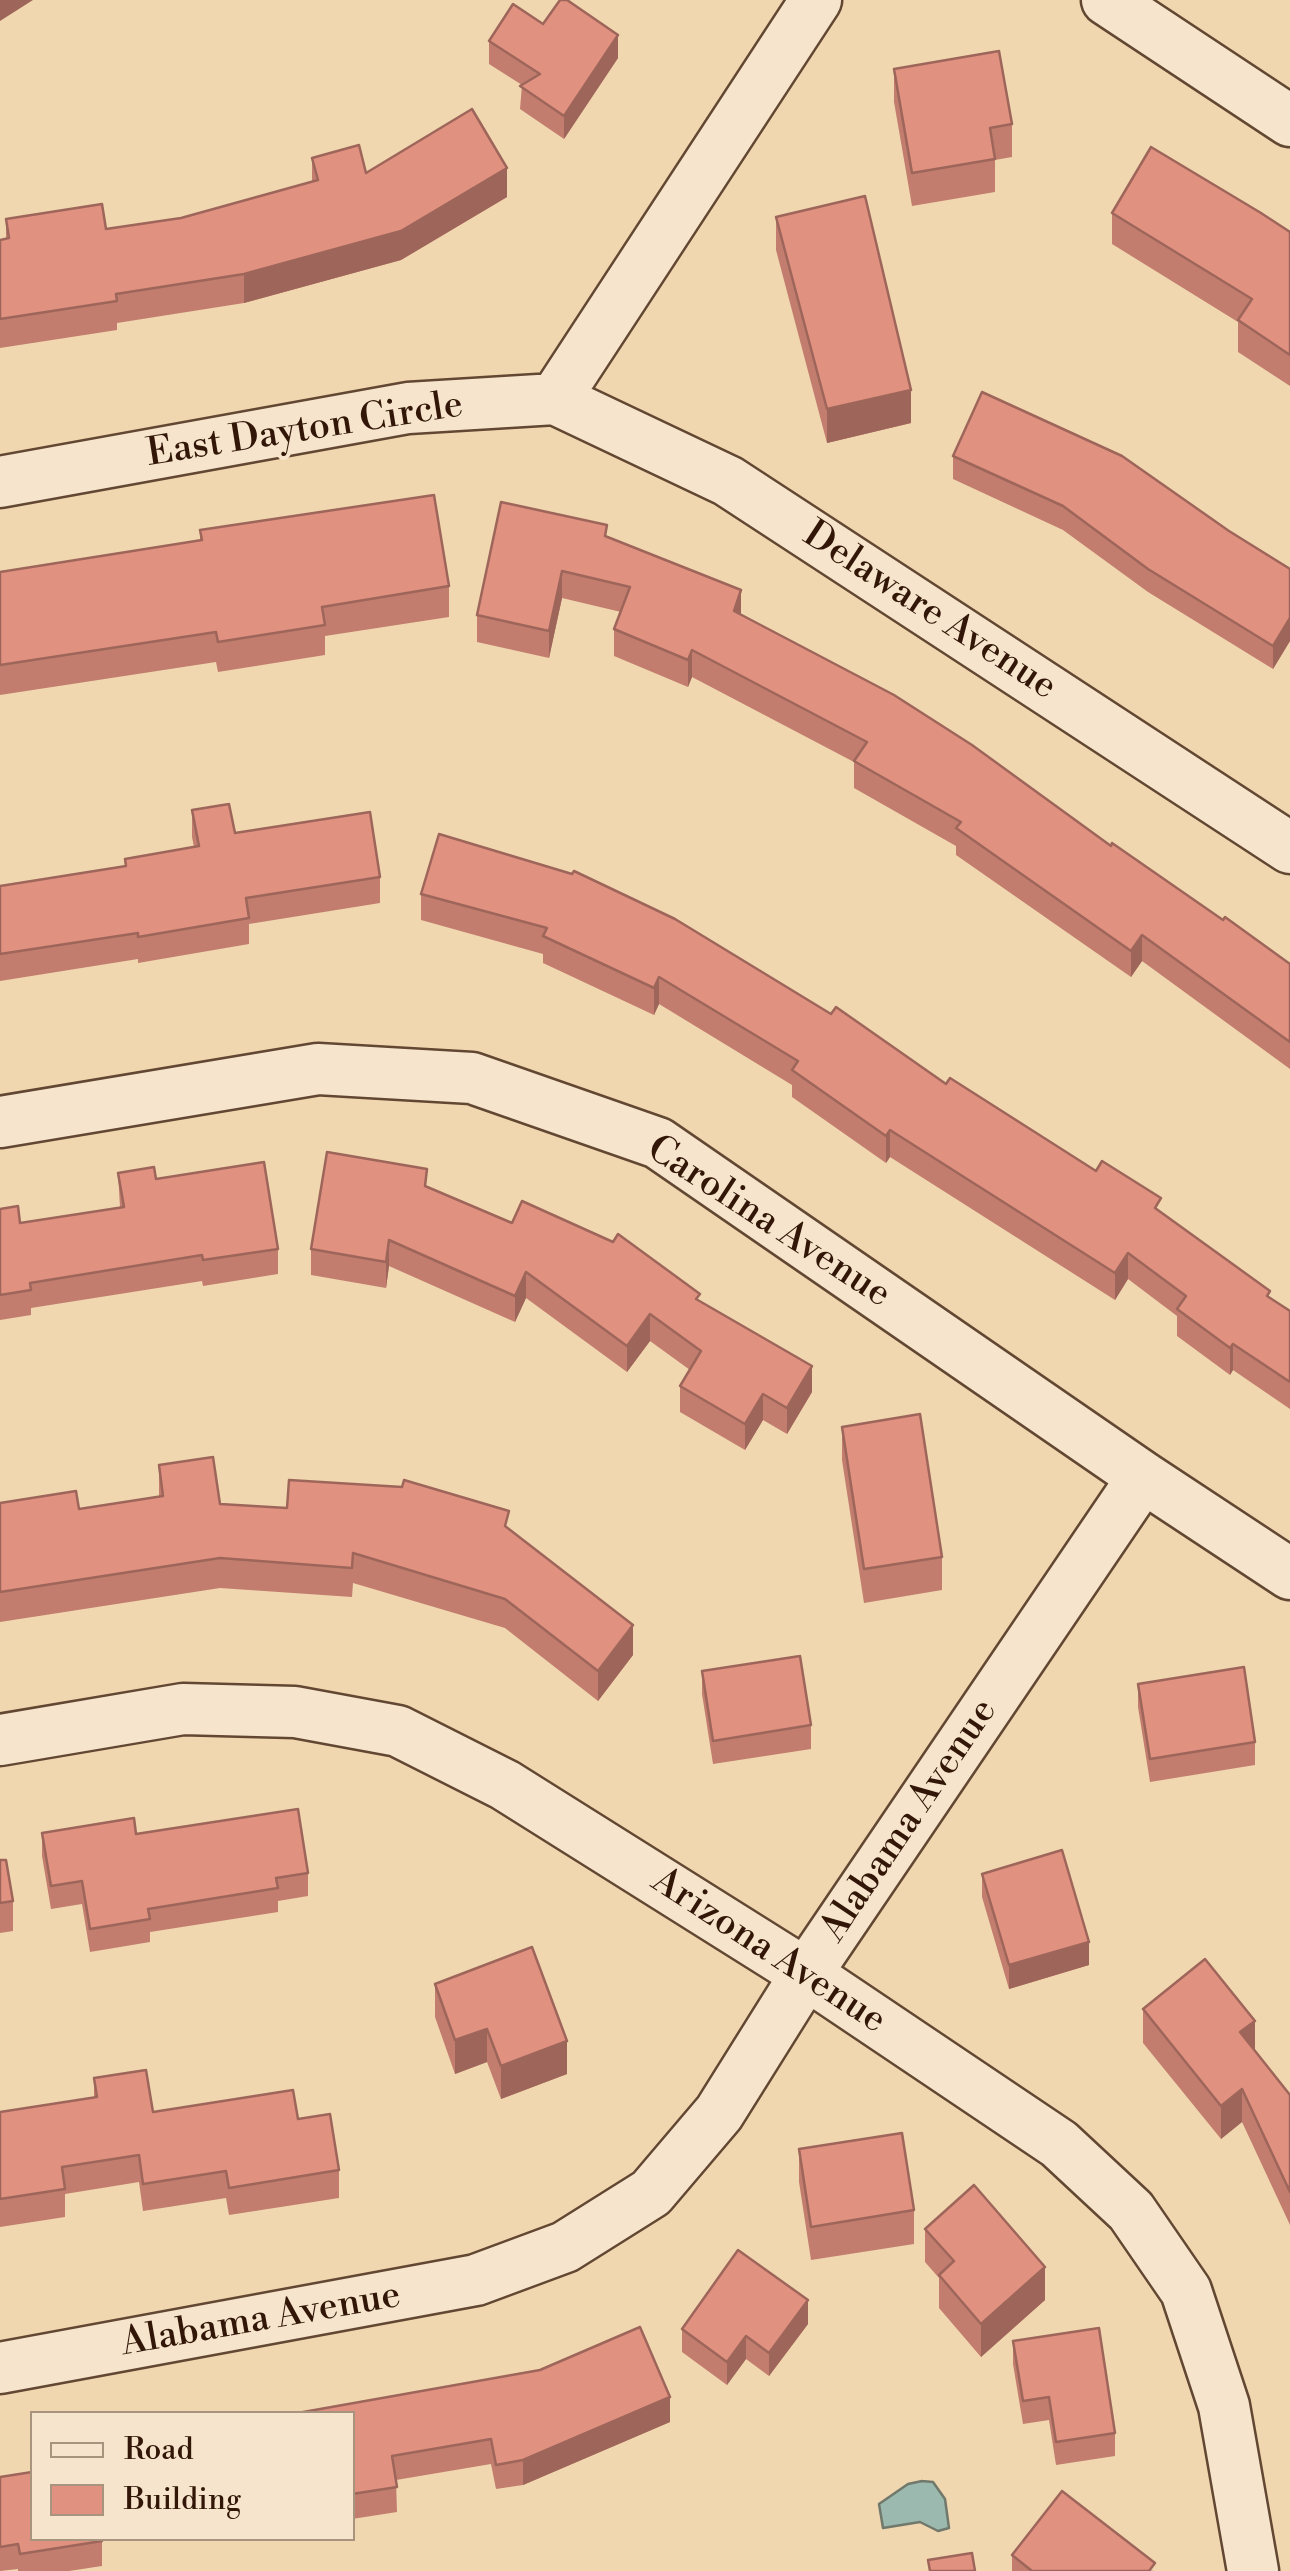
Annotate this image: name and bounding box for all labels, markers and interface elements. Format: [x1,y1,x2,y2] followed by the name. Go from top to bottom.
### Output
[144,383,466,479] street label: East Dayton Circle
[794,513,1064,711] street label: Delaware Avenue
[638,1127,898,1319] street label: Carolina Avenue
[812,1691,1008,1951] street label: Alabama Avenue
[642,1859,894,2045] street label: Arizona Avenue
[118,2274,404,2368] street label: Alabama Avenue
[30,2411,355,2541] legend
[124,2431,194,2469] text: Road
[124,2481,241,2519] text: Building

